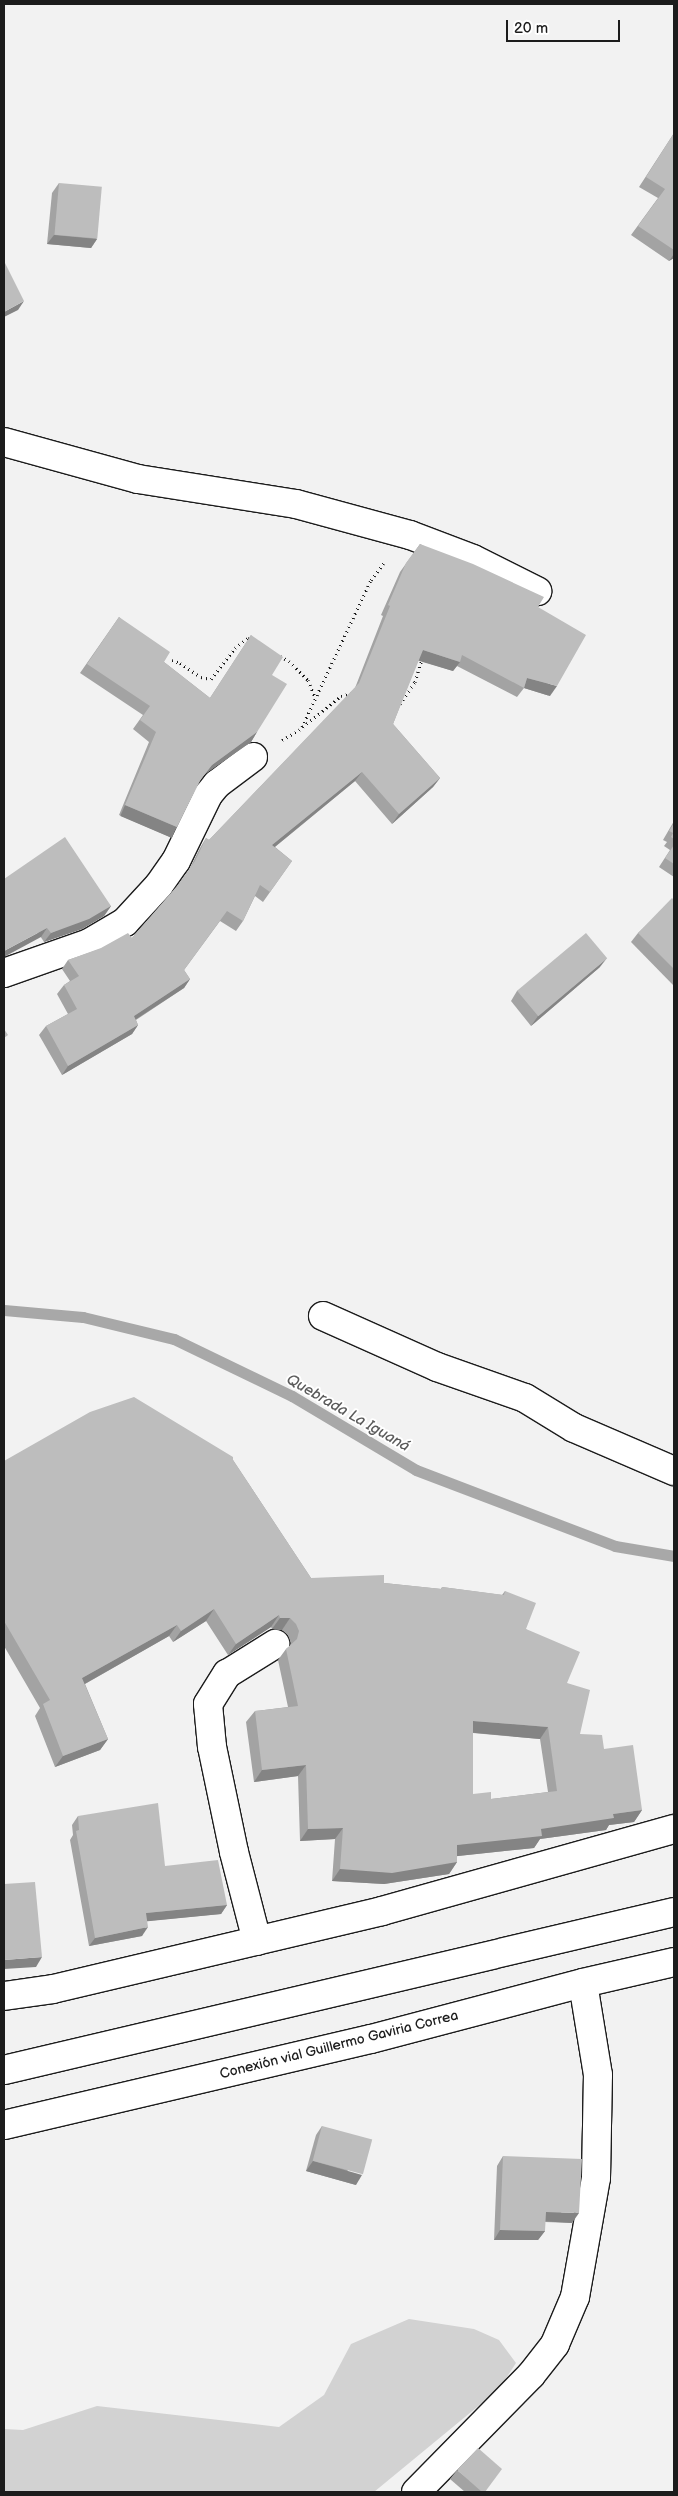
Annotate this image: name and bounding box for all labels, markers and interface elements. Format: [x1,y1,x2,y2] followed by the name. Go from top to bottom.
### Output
[508,10,622,42] scale bar
[514,19,548,38] text: 20 m
[283,1370,413,1456] water label: Quebrada La Iguaná
[218,2007,460,2083] street label: Conexión vial Guillermo Gaviria Correa

